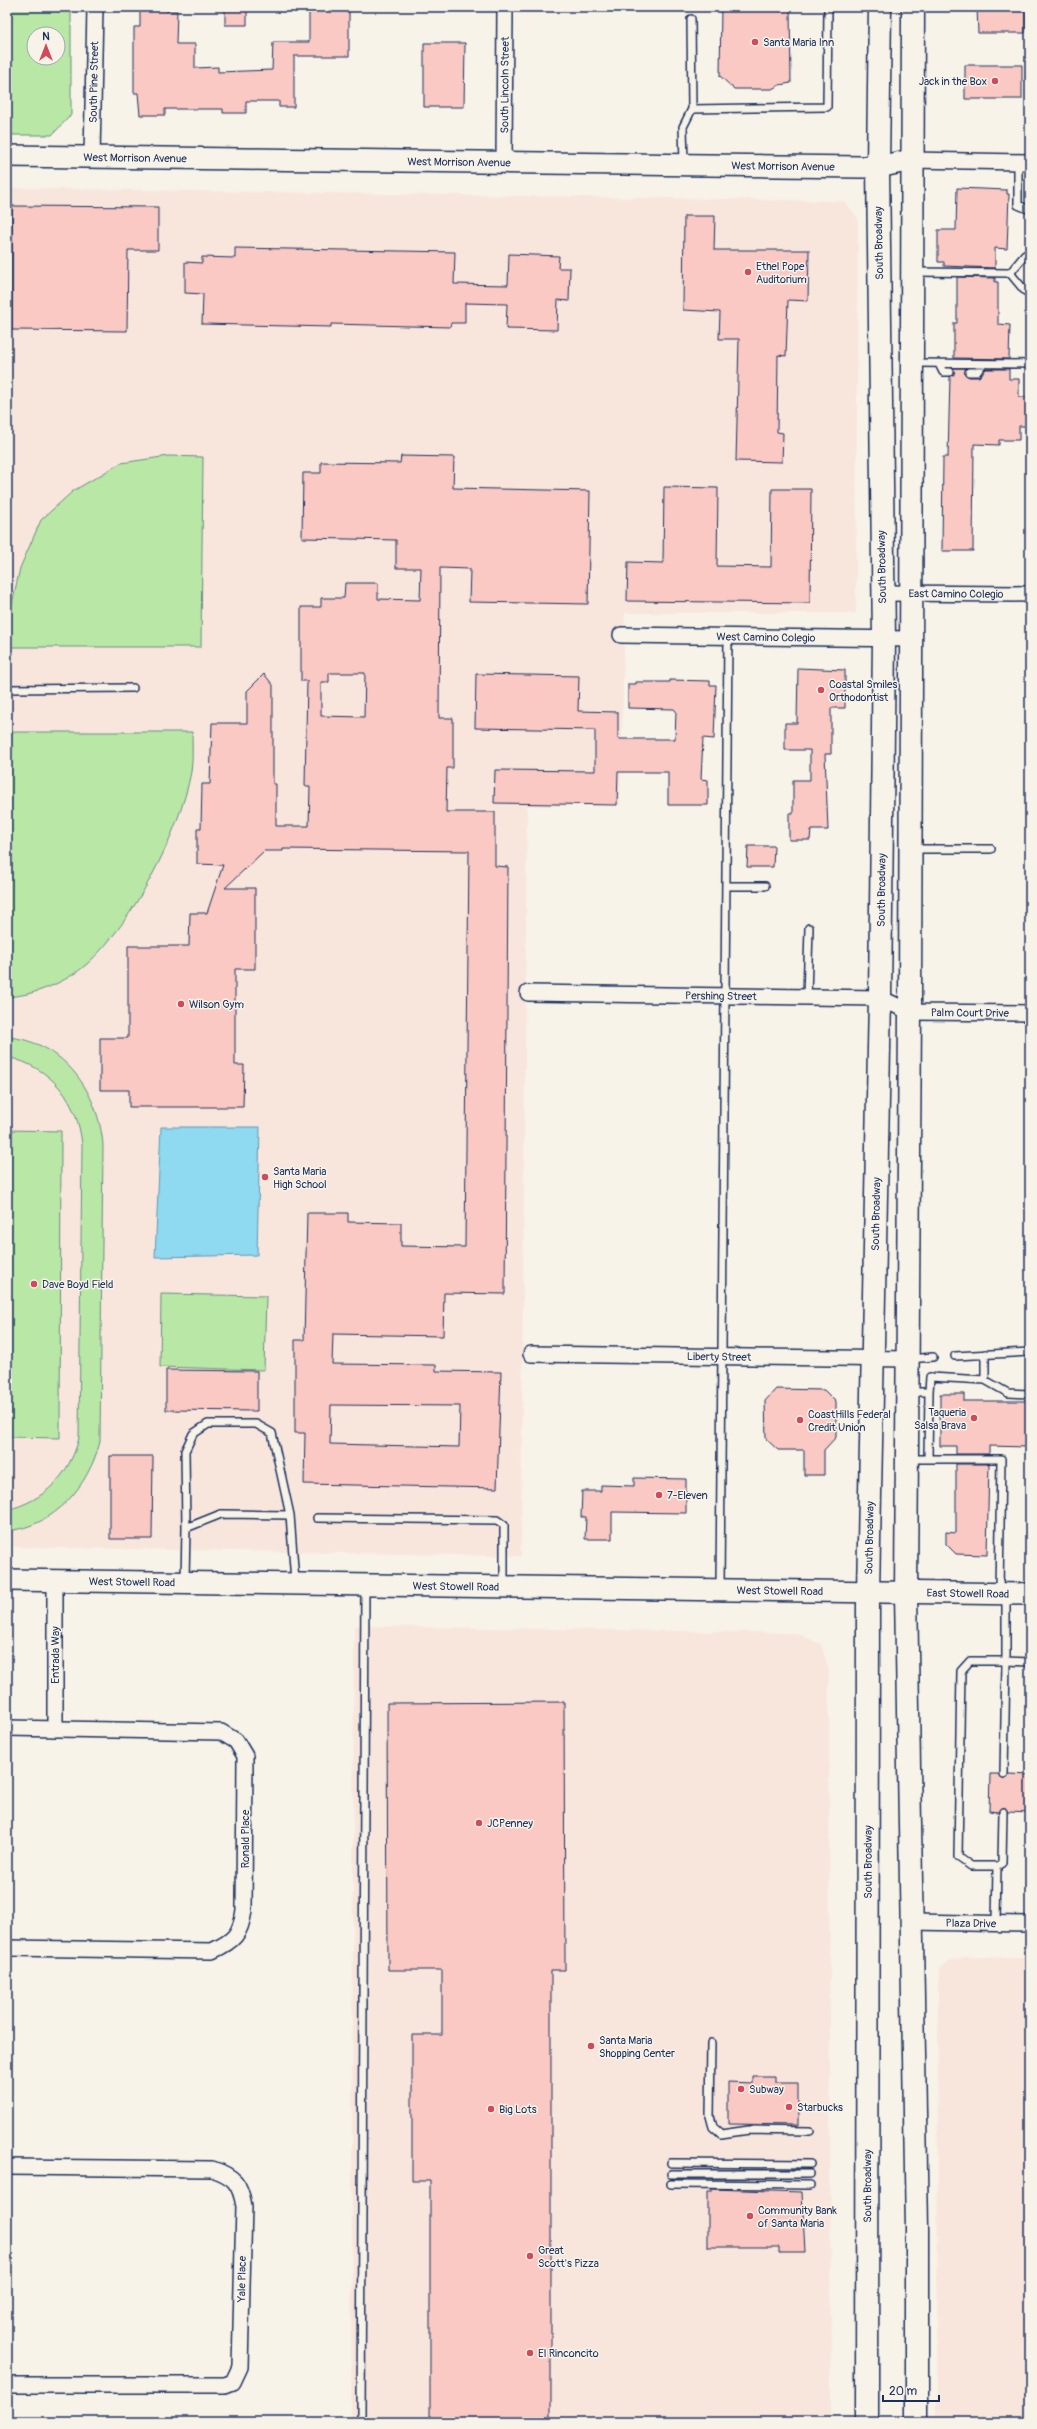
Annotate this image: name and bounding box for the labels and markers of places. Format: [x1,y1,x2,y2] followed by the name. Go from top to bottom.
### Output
[763,36,834,49] place label: Santa Maria Inn
[750,37,760,47] marker: Santa Maria Inn
[919,75,987,88] place label: Jack in the Box
[990,76,1000,86] marker: Jack in the Box
[756,260,807,286] place label: Ethel Pope Auditorium
[743,267,753,277] marker: Ethel Pope Auditorium
[829,678,897,704] place label: Coastal Smiles Orthodontist
[816,685,826,695] marker: Coastal Smiles Orthodontist
[189,998,244,1011] place label: Wilson Gym
[176,999,186,1009] marker: Wilson Gym
[273,1165,327,1191] place label: Santa Maria High School
[260,1172,270,1182] marker: Santa Maria High School
[42,1278,113,1291] place label: Dave Boyd Field
[29,1279,39,1289] marker: Dave Boyd Field
[914,1406,966,1432] place label: Taqueria Salsa Brava
[808,1408,891,1434] place label: CoastHills Federal Credit Union
[969,1413,979,1423] marker: Taqueria Salsa Brava
[795,1415,805,1425] marker: CoastHills Federal Credit Union
[667,1489,708,1502] place label: 7-Eleven
[654,1490,664,1500] marker: 7-Eleven
[487,1817,533,1830] place label: JCPenney
[474,1818,484,1828] marker: JCPenney
[599,2034,675,2060] place label: Santa Maria Shopping Center
[586,2041,596,2051] marker: Santa Maria Shopping Center
[749,2083,784,2096] place label: Subway
[736,2084,746,2094] marker: Subway
[797,2101,843,2114] place label: Starbucks
[784,2102,794,2112] marker: Starbucks
[499,2103,537,2116] place label: Big Lots
[486,2104,496,2114] marker: Big Lots
[758,2204,837,2230] place label: Community Bank of Santa Maria
[745,2211,755,2221] marker: Community Bank of Santa Maria
[538,2244,599,2270] place label: Great Scott's Pizza
[525,2251,535,2261] marker: Great Scott's Pizza
[538,2347,599,2360] place label: El Rinconcito
[525,2348,535,2358] marker: El Rinconcito

